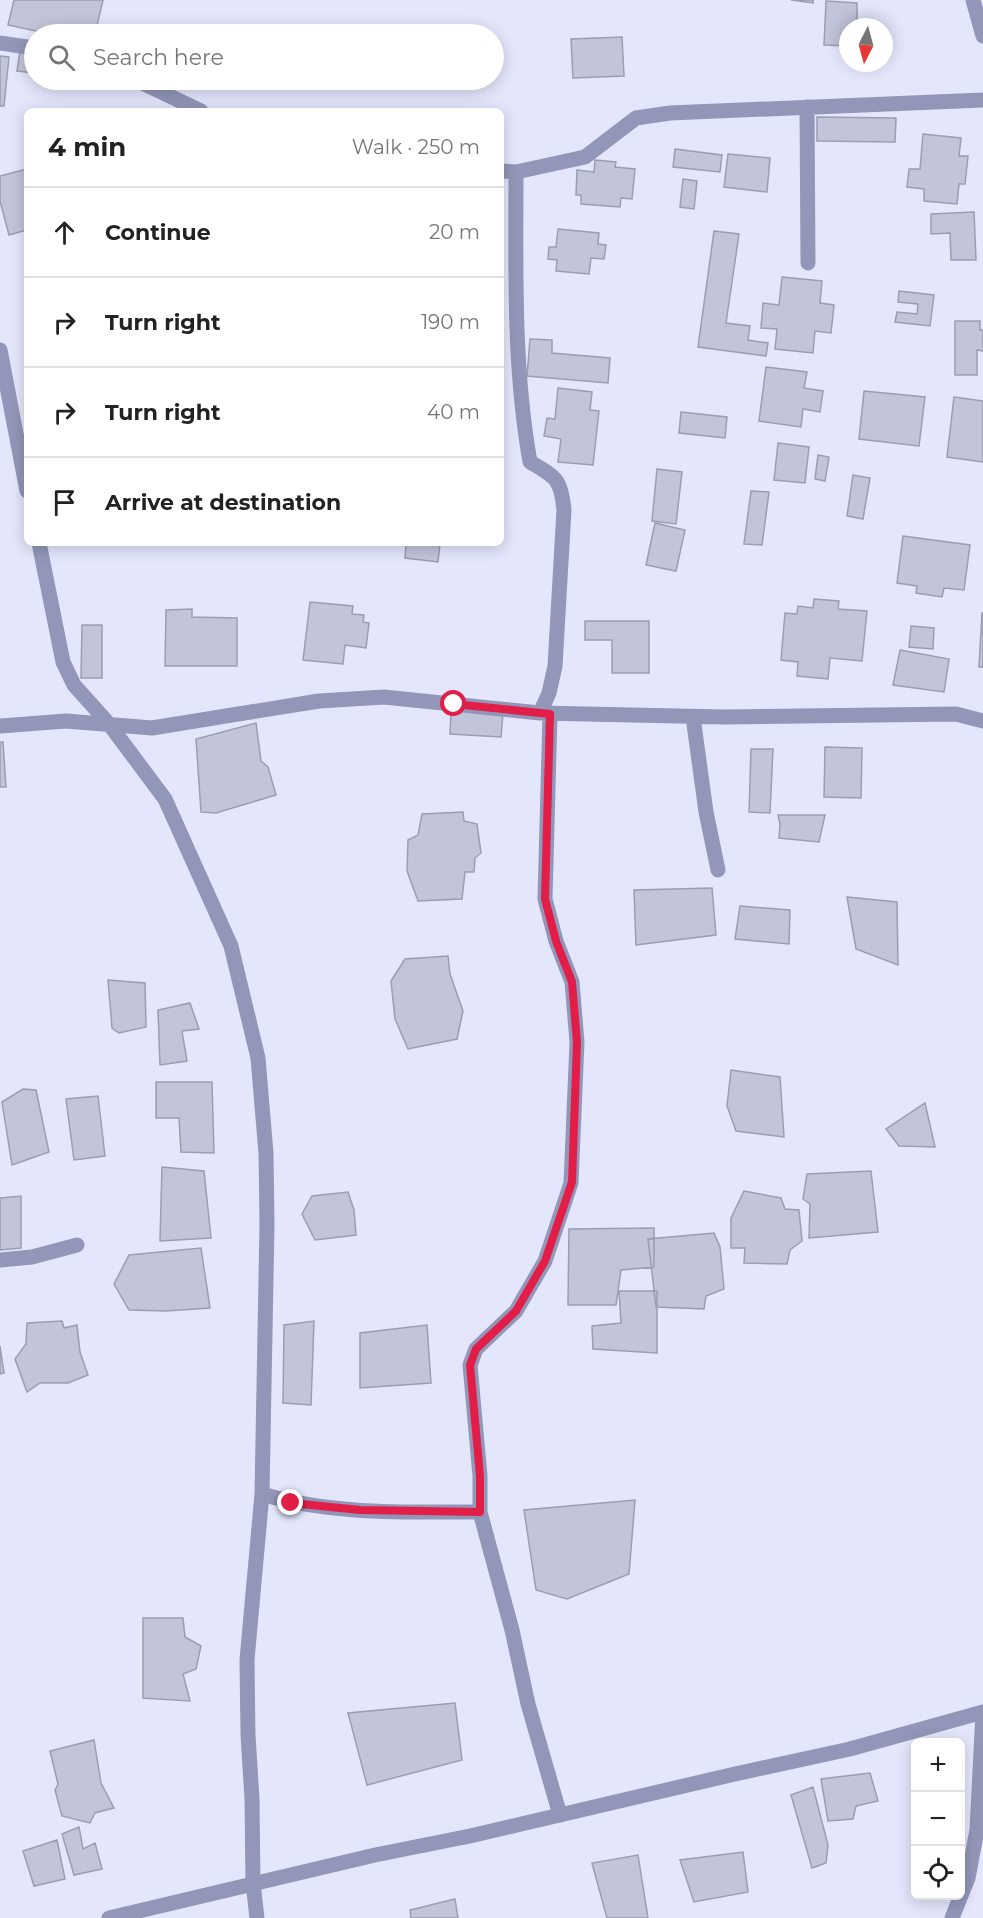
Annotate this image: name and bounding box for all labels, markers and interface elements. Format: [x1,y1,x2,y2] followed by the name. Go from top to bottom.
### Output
[839,18,893,72] north arrow
[24,24,504,90] search box
[45,41,78,74] icon: search
[93,44,224,71] text: Search here
[48,131,126,163] text: 4 min
[352,135,480,159] text: Walk · 250 m
[48,216,81,249] icon: ahead
[105,219,211,246] text: Continue
[429,220,480,244] text: 20 m
[48,306,81,339] icon: right
[105,309,220,336] text: Turn right
[421,310,480,334] text: 190 m
[48,396,81,429] icon: right
[105,399,220,426] text: Turn right
[427,400,480,424] text: 40 m
[48,486,81,519] icon: arrive
[105,489,341,516] text: Arrive at destination
[440,690,466,716] route start
[277,1489,303,1515] route end
[911,1738,965,1900] map controls
[911,1738,965,1792] button: +
[911,1792,965,1846] button: −
[911,1846,965,1900] button: locate

